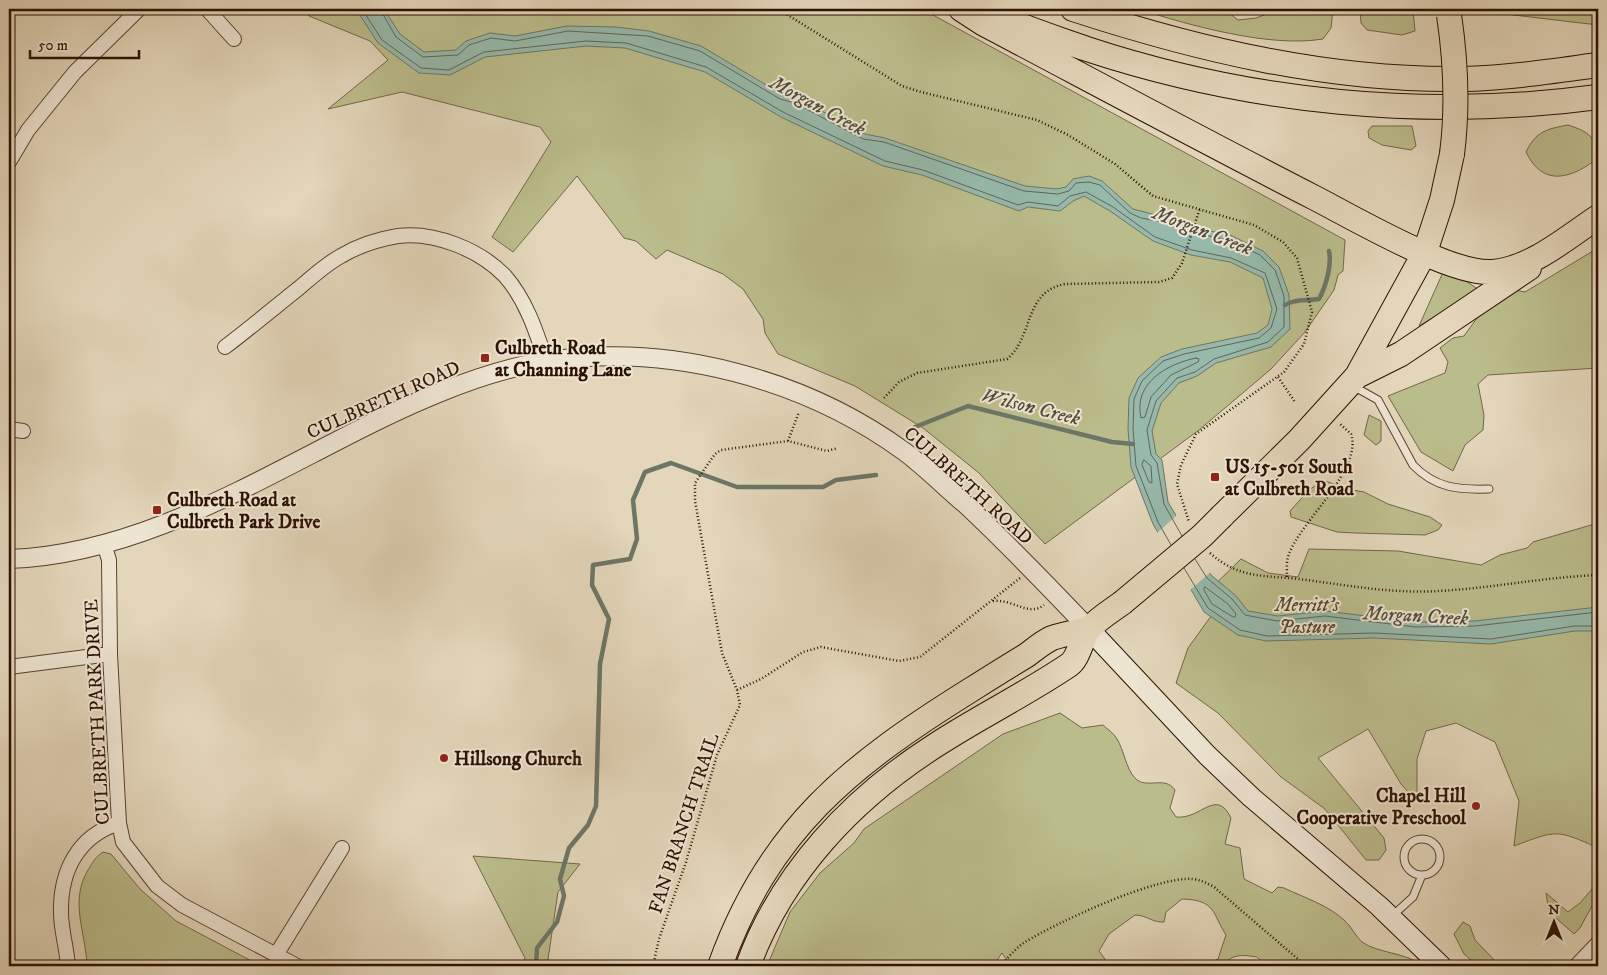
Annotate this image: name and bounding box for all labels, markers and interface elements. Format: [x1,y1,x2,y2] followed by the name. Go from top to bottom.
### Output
[30,28,139,60] scale bar
[38,36,68,55] text: 50 m
[763,70,870,142] water label: Morgan Creek
[1147,200,1257,262] water label: Morgan Creek
[495,337,632,382] place label: Culbreth Road at Channing Lane
[479,352,491,364] marker: Culbreth Road at Channing Lane
[303,356,464,445] street label: CULBRETH ROAD
[979,383,1083,432] water label: Wilson Creek
[899,422,1037,550] street label: CULBRETH ROAD
[1225,456,1354,501] place label: US 15-501 South at Culbreth Road
[1209,471,1221,483] marker: US 15-501 South at Culbreth Road
[167,489,320,534] place label: Culbreth Road at Culbreth Park Drive
[151,504,163,516] marker: Culbreth Road at Culbreth Park Drive
[1273,594,1340,639] park label: Merritt's Pasture
[80,598,115,825] street label: CULBRETH PARK DRIVE
[1361,601,1470,632] water label: Morgan Creek
[644,730,725,917] street label: FAN BRANCH TRAIL
[454,748,583,771] place label: Hillsong Church
[438,752,450,764] marker: Hillsong Church
[1297,785,1466,830] place label: Chapel Hill Cooperative Preschool
[1470,800,1482,812] marker: Chapel Hill Cooperative Preschool
[1530,898,1580,948] north arrow
[1548,901,1560,919] text: N

